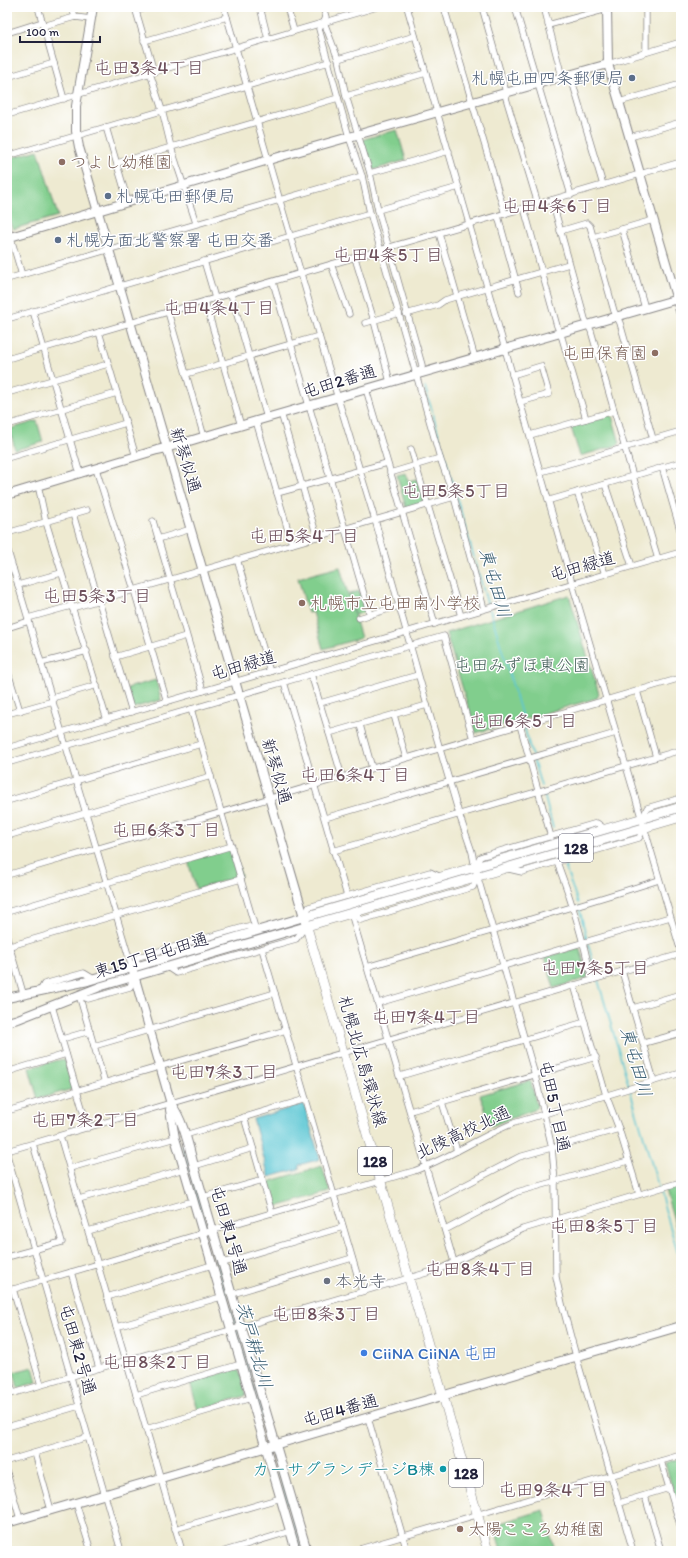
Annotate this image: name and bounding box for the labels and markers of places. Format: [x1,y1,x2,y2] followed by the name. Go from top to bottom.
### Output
[471,68,624,88] place label: 札幌屯田四条郵便局
[627,73,637,83] marker: 札幌屯田四条郵便局
[70,152,172,172] place label: つよし幼稚園
[57,157,67,167] marker: つよし幼稚園
[116,186,235,206] place label: 札幌屯田郵便局
[103,191,113,201] marker: 札幌屯田郵便局
[66,230,274,250] place label: 札幌方面北警察署 屯田交番
[53,235,63,245] marker: 札幌方面北警察署 屯田交番
[562,343,647,363] place label: 屯田保育園
[650,348,660,358] marker: 屯田保育園
[310,593,480,613] place label: 札幌市立屯田南小学校
[297,598,307,608] marker: 札幌市立屯田南小学校
[335,1271,386,1291] place label: 本光寺
[322,1276,332,1286] marker: 本光寺
[372,1343,498,1363] place label: CiiNA CiiNA 屯田
[359,1348,369,1358] marker: CiiNA CiiNA 屯田
[252,1459,435,1479] place label: カーサグランデージB棟
[438,1464,448,1474] marker: カーサグランデージB棟
[468,1519,604,1539] place label: 太陽こころ幼稚園
[455,1524,465,1534] marker: 太陽こころ幼稚園

